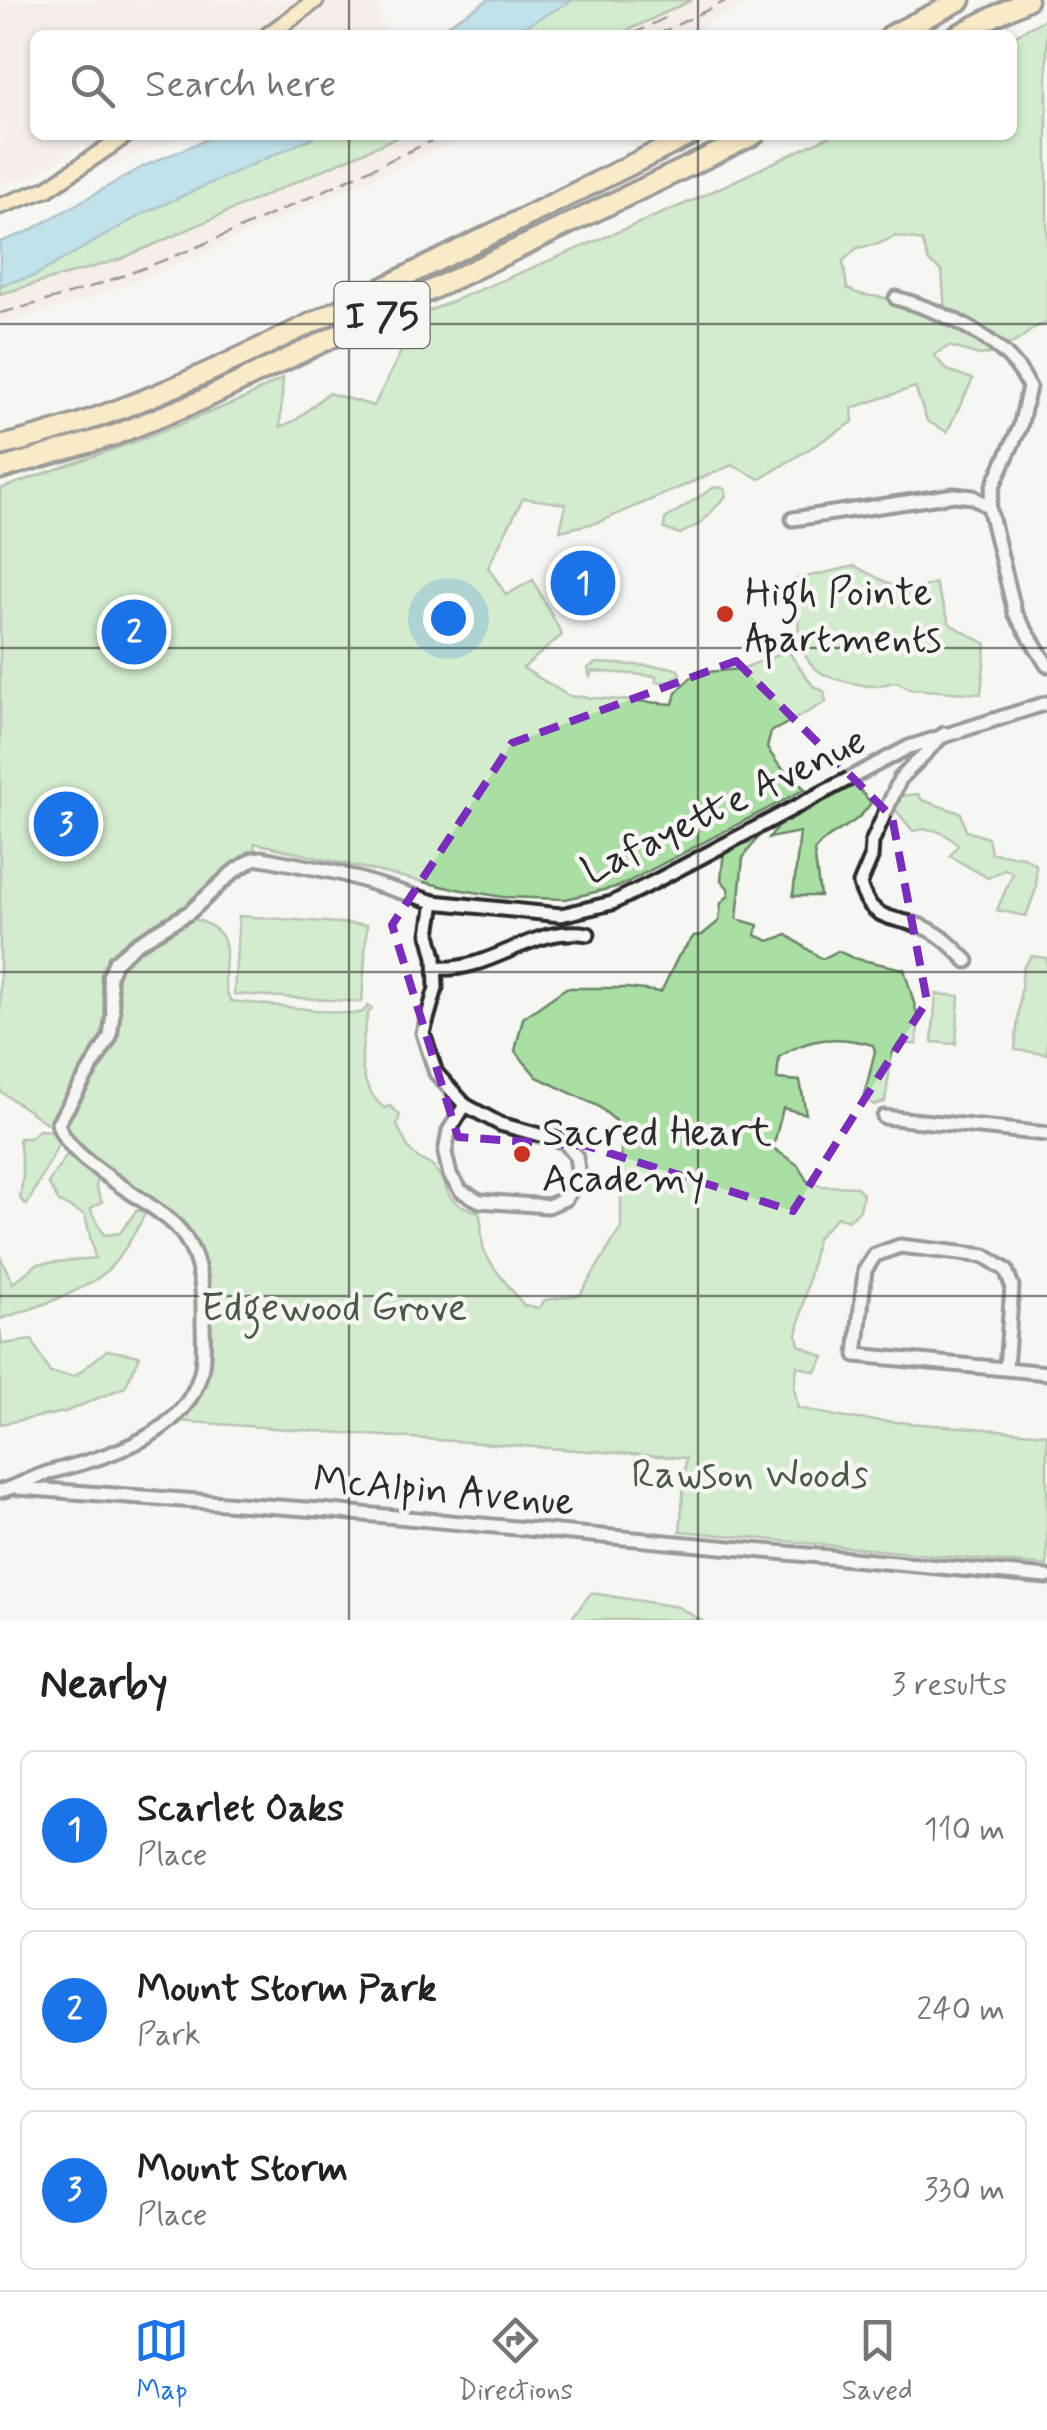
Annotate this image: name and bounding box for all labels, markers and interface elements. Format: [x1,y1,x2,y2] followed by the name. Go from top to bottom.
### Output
[30,30,1017,140] search box
[65,58,120,113] icon: search
[145,61,336,110] text: Search here
[334,282,430,348] road number: I 75
[550,546,616,620] pin: 1
[745,568,942,670] place label: High Pointe Apartments
[423,593,474,644] your location
[102,594,166,670] pin: 2
[714,603,736,625] marker: High Pointe Apartments
[574,715,875,898] street label: Lafayette Avenue
[34,786,98,862] pin: 3
[542,1108,772,1206] place label: Sacred Heart Academy
[511,1143,533,1165] marker: Sacred Heart Academy
[201,1283,467,1339] park label: Edgewood Grove
[632,1450,868,1502] park label: Rawson Woods
[311,1455,576,1529] street label: McAlpin Avenue
[40,1658,168,1713] text: Nearby
[891,1664,1007,1706] text: 3 results
[137,1785,344,1834] text: Scarlet Oaks
[67,1809,82,1851] text: 1
[924,1809,1005,1851] text: 110 m
[137,1834,207,1876] text: Place
[137,1965,437,2014] text: Mount Storm Park
[67,1989,82,2031] text: 2
[917,1989,1005,2031] text: 240 m
[137,2014,201,2056] text: Park
[137,2145,348,2194] text: Mount Storm
[67,2169,82,2211] text: 3
[924,2169,1005,2211] text: 330 m
[137,2194,207,2236] text: Place
[134,2313,189,2410] tab: Map
[458,2313,573,2410] tab: Directions
[842,2313,913,2410] tab: Saved

